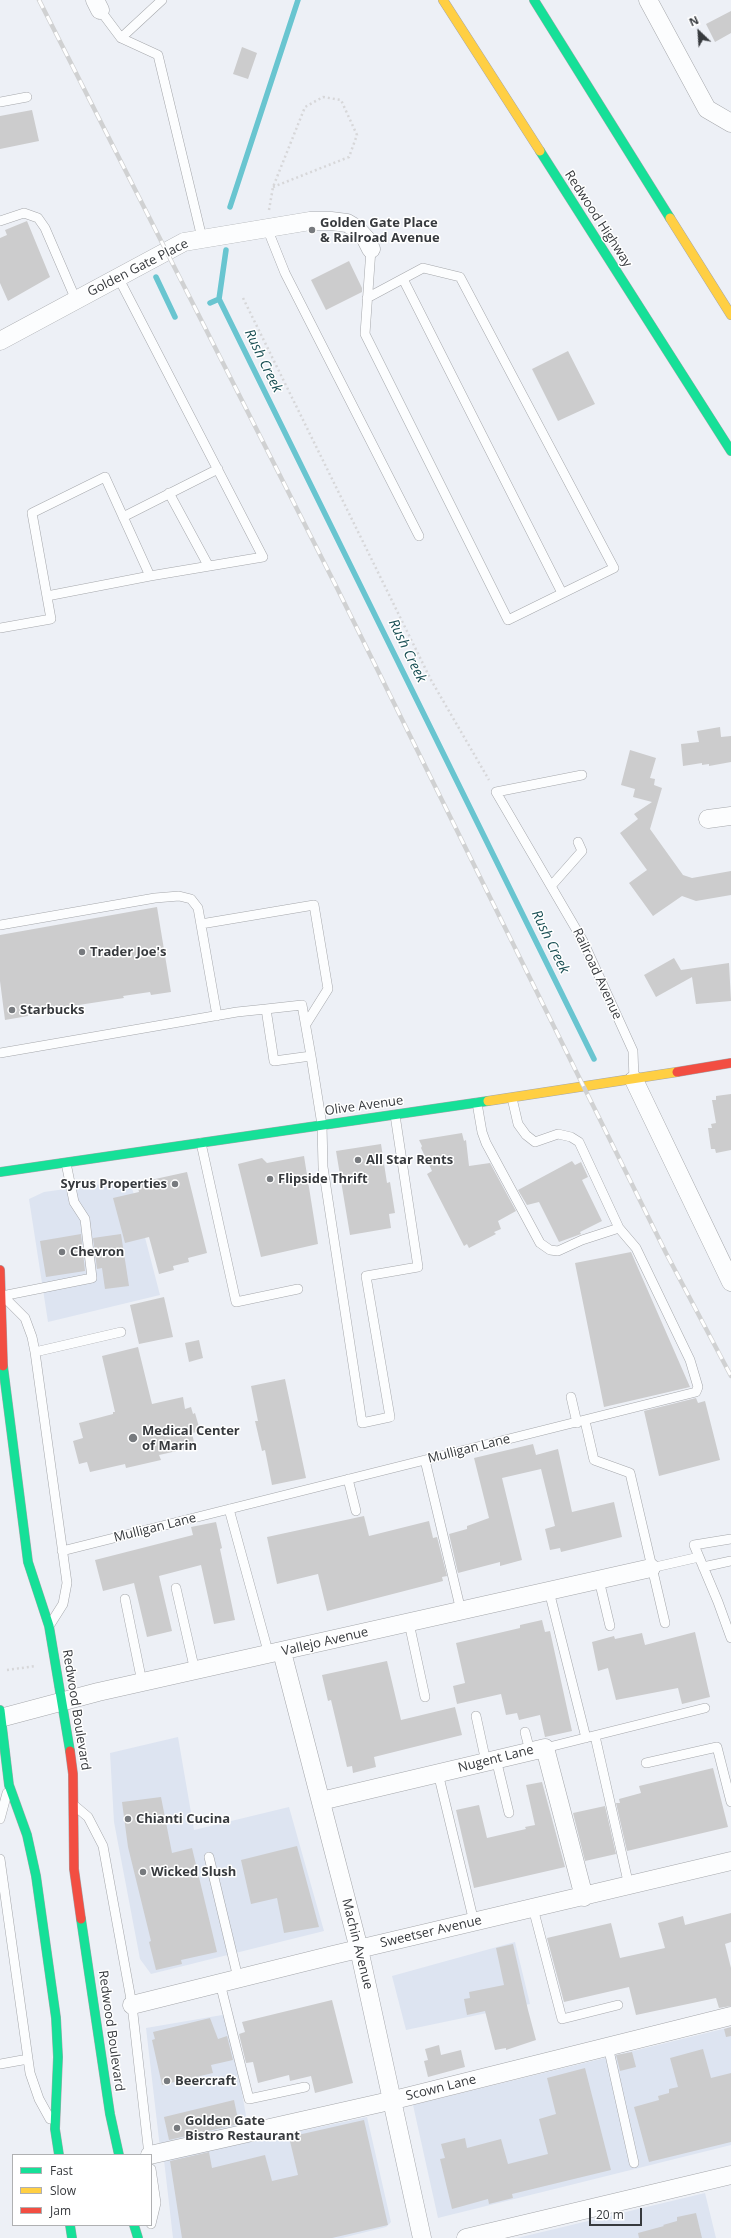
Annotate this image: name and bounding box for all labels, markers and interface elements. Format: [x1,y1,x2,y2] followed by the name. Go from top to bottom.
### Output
[679,12,719,52] north arrow
[686,12,701,29] text: N
[561,168,635,270] street label: Redwood Highway
[320,215,440,246] place label: Golden Gate Place & Railroad Avenue
[307,225,317,235] marker: Golden Gate Place & Railroad Avenue
[85,236,191,300] street label: Golden Gate Place
[240,327,286,395] water label: Rush Creek
[384,617,430,685] water label: Rush Creek
[527,908,573,976] water label: Rush Creek
[569,926,625,1022] street label: Railroad Avenue
[90,944,166,960] place label: Trader Joe's
[77,947,87,957] marker: Trader Joe's
[20,1002,85,1018] place label: Starbucks
[7,1005,17,1015] marker: Starbucks
[324,1093,404,1119] street label: Olive Avenue
[366,1152,453,1168] place label: All Star Rents
[353,1155,363,1165] marker: All Star Rents
[278,1171,368,1187] place label: Flipside Thrift
[265,1174,275,1184] marker: Flipside Thrift
[60,1176,167,1192] place label: Syrus Properties
[170,1179,180,1189] marker: Syrus Properties
[70,1244,124,1260] place label: Chevron
[57,1247,67,1257] marker: Chevron
[142,1423,240,1454] place label: Medical Center of Marin
[426,1431,512,1467] street label: Mulligan Lane
[127,1432,139,1444] marker: Medical Center of Marin
[112,1510,198,1546] street label: Mulligan Lane
[280,1624,370,1660] street label: Vallejo Avenue
[59,1648,93,1772] street label: Redwood Boulevard
[457,1742,535,1776] street label: Nugent Lane
[136,1811,230,1827] place label: Chianti Cucina
[123,1814,133,1824] marker: Chianti Cucina
[151,1864,236,1880] place label: Wicked Slush
[138,1867,148,1877] marker: Wicked Slush
[338,1897,376,1991] street label: Machin Avenue
[379,1913,483,1951] street label: Sweetser Avenue
[95,1969,127,2093] street label: Redwood Boulevard
[404,2072,478,2104] street label: Scown Lane
[175,2073,236,2089] place label: Beercraft
[162,2076,172,2086] marker: Beercraft
[185,2113,300,2144] place label: Golden Gate Bistro Restaurant
[172,2123,182,2133] marker: Golden Gate Bistro Restaurant
[12,2154,152,2226] legend
[50,2162,73,2179] text: Fast
[50,2182,76,2199] text: Slow
[591,2200,644,2226] scale bar
[50,2202,71,2219] text: Jam
[596,2206,624,2223] text: 20 m

